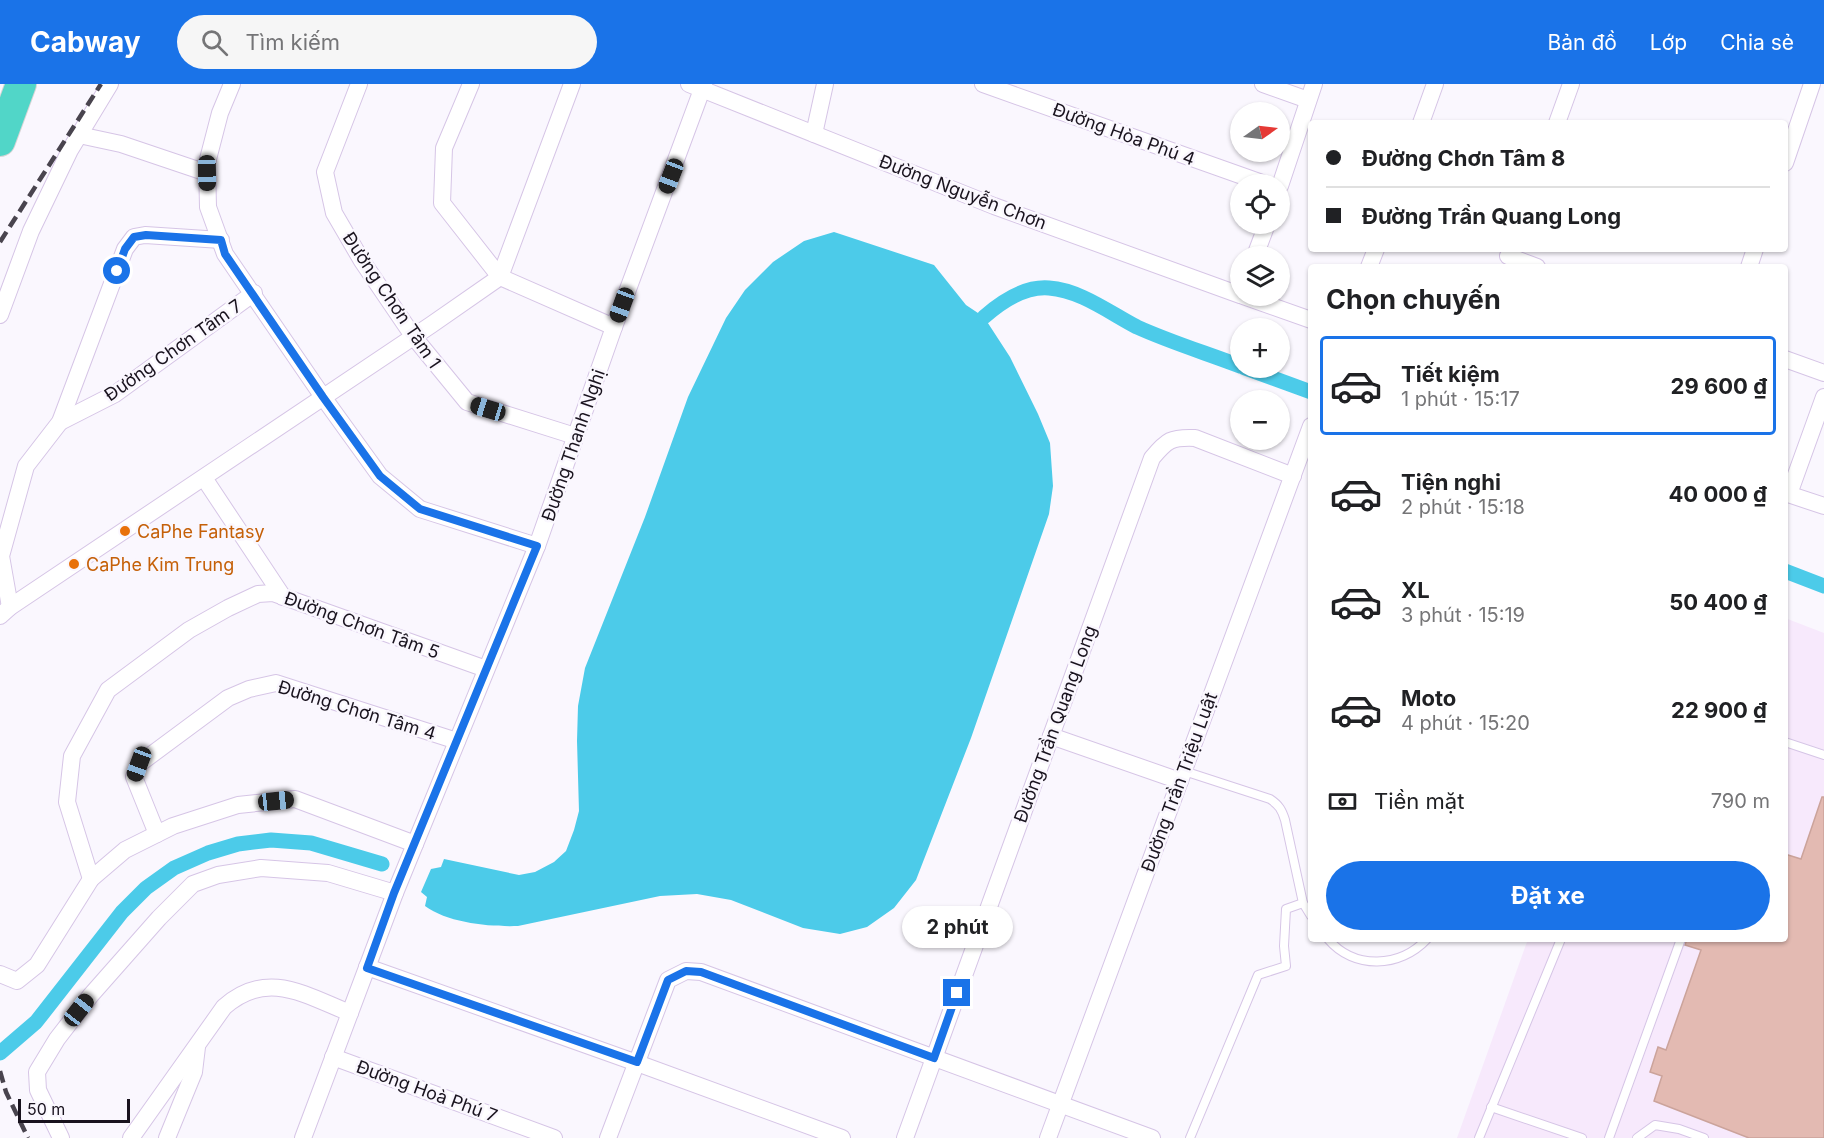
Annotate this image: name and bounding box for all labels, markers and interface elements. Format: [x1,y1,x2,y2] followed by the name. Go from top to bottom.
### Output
[177,15,597,69] search box
[30,25,141,59] text: Cabway
[198,26,231,59] icon: search
[246,29,340,55] text: Tìm kiếm
[1548,30,1617,55] text: Bản đồ
[1650,30,1687,55] text: Lớp
[1720,30,1794,55] text: Chia sẻ
[1050,98,1198,170] street label: Đường Hòa Phú 4
[1230,102,1290,162] north arrow
[1230,102,1290,450] map controls
[1362,145,1565,171] text: Đường Chơn Tâm 8
[876,150,1050,234] street label: Đường Nguyễn Chơn
[198,155,216,191] car
[656,156,686,196] car
[1230,174,1290,234] button: locate
[1362,203,1621,229] text: Đường Trần Quang Long
[339,228,445,372] street label: Đường Chơn Tâm 1
[1230,246,1290,306] button: layers
[103,257,130,284] route start
[1326,283,1501,316] text: Chọn chuyến
[607,285,637,325] car
[100,295,246,405] street label: Đường Chơn Tâm 7
[1230,318,1290,378] button: +
[1329,359,1383,413] icon: car
[1401,361,1500,387] text: Tiết kiệm
[537,366,609,524] street label: Đường Thanh Nghị
[1671,373,1767,399] text: 29 600 ₫
[1401,387,1520,411] text: 1 phút · 15:17
[1230,390,1290,450] button: −
[468,395,508,423] car
[1329,467,1383,521] icon: car
[1401,469,1501,495] text: Tiện nghi
[1668,481,1767,507] text: 40 000 ₫
[1401,495,1525,519] text: 2 phút · 15:18
[137,521,265,542] place label: CaPhe Fantasy
[118,524,132,538] marker: CaPhe Fantasy
[86,554,234,575] place label: CaPhe Kim Trung
[67,557,81,571] marker: CaPhe Kim Trung
[1329,575,1383,629] icon: car
[1401,577,1430,603] text: XL
[282,587,442,663] street label: Đường Chơn Tâm 5
[1669,589,1767,615] text: 50 400 ₫
[1401,603,1525,627] text: 3 phút · 15:19
[1010,623,1100,825] street label: Đường Trần Quang Long
[275,676,439,744] street label: Đường Chơn Tâm 4
[1329,683,1383,737] icon: car
[1401,685,1456,711] text: Moto
[1137,689,1221,875] street label: Đường Trần Triệu Luật
[1671,697,1767,723] text: 22 900 ₫
[1401,711,1530,735] text: 4 phút · 15:20
[124,744,154,784] car
[1326,785,1359,818] icon: cash
[1374,788,1464,814] text: Tiền mặt
[1711,789,1770,813] text: 790 m
[257,790,295,812] car
[1326,861,1770,930] button: Đặt xe
[902,906,1012,948] callout: 2 phút
[926,915,989,939] text: 2 phút
[943,979,970,1006] route end
[61,990,97,1030] car
[354,1056,500,1126] street label: Đường Hoà Phú 7
[18,1096,130,1124] scale bar
[27,1099,65,1119] text: 50 m

